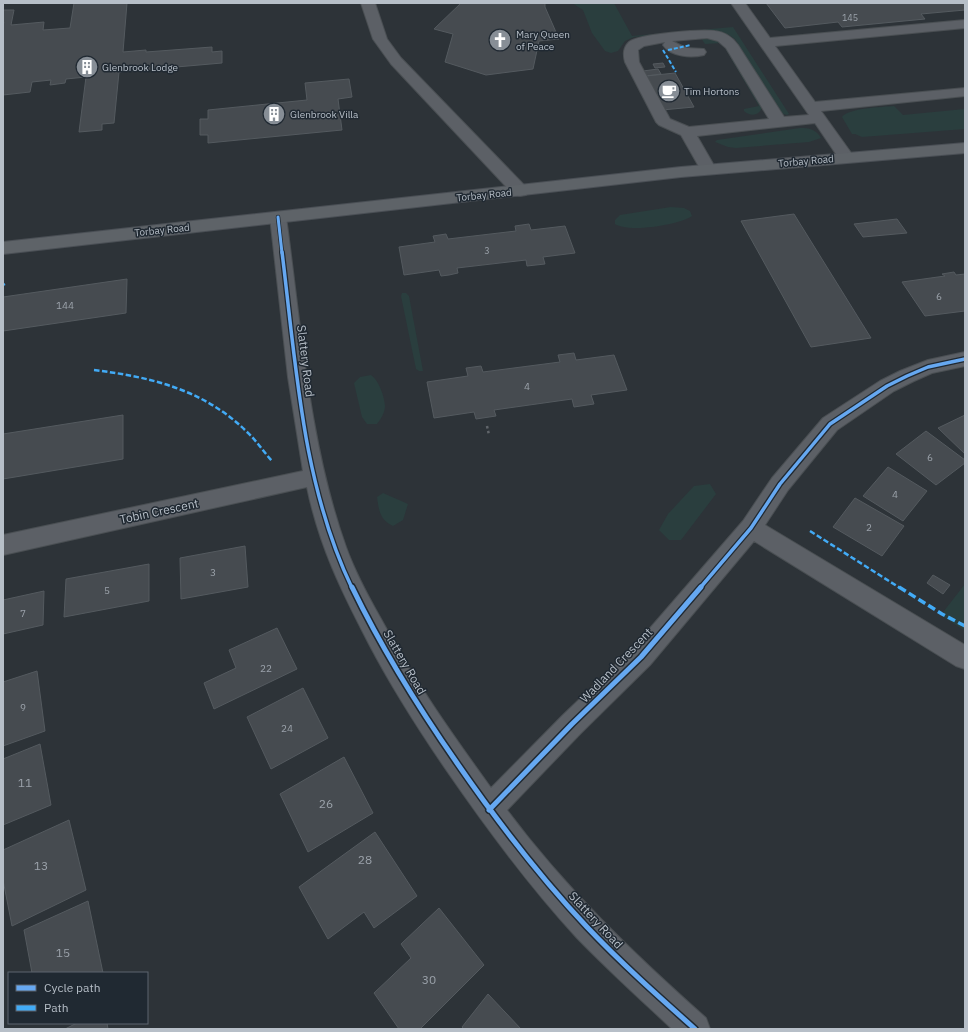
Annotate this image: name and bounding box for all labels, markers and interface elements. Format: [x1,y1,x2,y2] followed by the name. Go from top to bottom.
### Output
[842,12,858,23] house number: 145
[487,27,513,53] church icon: Mary Queen of Peace
[516,28,570,53] place label: Mary Queen of Peace
[74,54,100,80] building icon: Glenbrook Lodge
[102,61,179,74] place label: Glenbrook Lodge
[656,78,682,104] cafe icon: Tim Hortons
[684,85,739,98] place label: Tim Hortons
[261,101,287,127] building icon: Glenbrook Villa
[290,108,359,121] place label: Glenbrook Villa
[778,152,834,170] street label: Torbay Road
[456,186,512,204] street label: Torbay Road
[134,221,190,239] street label: Torbay Road
[484,245,490,256] house number: 3
[936,290,942,303] house number: 6
[56,299,74,312] house number: 144
[294,324,318,398] street label: Slattery Road
[524,380,530,393] house number: 4
[927,451,933,464] house number: 6
[892,488,898,501] house number: 4
[118,495,200,527] street label: Tobin Crescent
[866,521,872,534] house number: 2
[210,566,216,579] house number: 3
[104,584,110,597] house number: 5
[20,607,26,620] house number: 7
[577,625,655,705] street label: Wadland Crescent
[380,627,430,697] street label: Slattery Road
[260,662,272,675] house number: 22
[20,701,26,714] house number: 9
[281,722,293,735] house number: 24
[18,775,32,790] house number: 11
[319,796,333,811] house number: 26
[358,852,372,867] house number: 28
[34,858,48,873] house number: 13
[566,888,626,952] street label: Slattery Road
[56,945,70,960] house number: 15
[8,972,148,1024] legend
[422,972,436,987] house number: 30
[44,980,101,995] text: Cycle path
[44,1000,69,1015] text: Path

